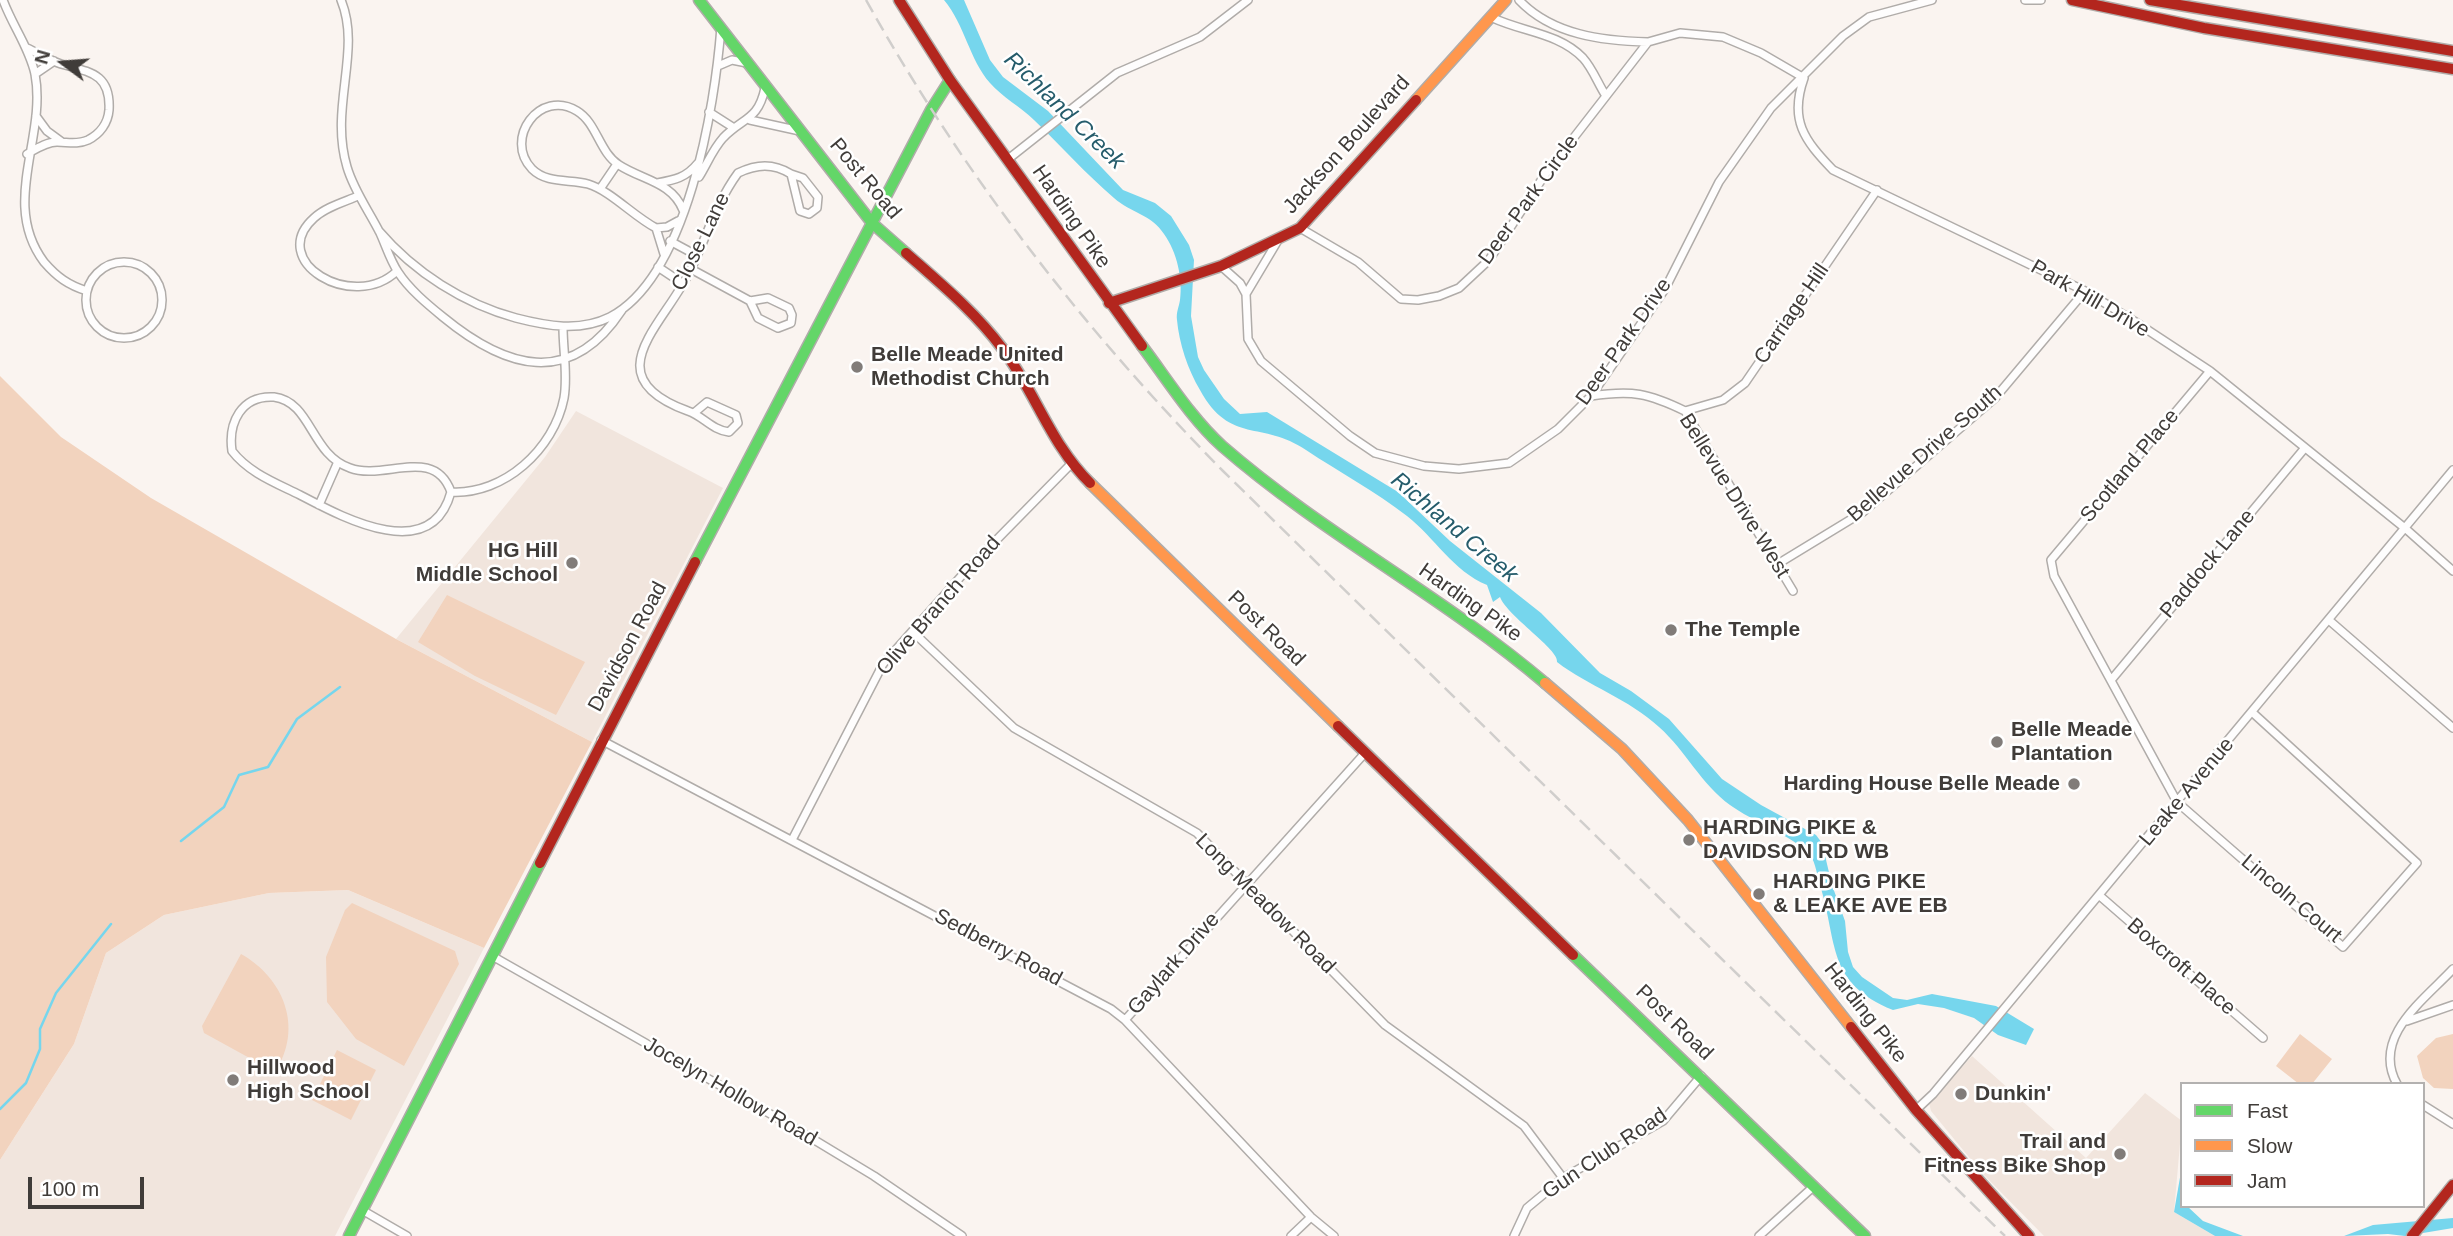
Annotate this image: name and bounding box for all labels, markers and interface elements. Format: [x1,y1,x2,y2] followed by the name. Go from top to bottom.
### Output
[28,28,98,98] north arrow
[998,46,1130,176] water label: Richland Creek
[30,48,54,67] text: N
[1278,71,1416,219] street label: Jackson Boulevard
[1474,130,1584,270] street label: Deer Park Circle
[824,133,906,225] street label: Post Road
[1026,161,1116,273] street label: Harding Pike
[666,189,736,295] street label: Close Lane
[2026,255,2154,343] street label: Park Hill Drive
[1749,259,1835,369] street label: Carriage Hill
[1571,274,1677,410] street label: Deer Park Drive
[871,342,1064,392] place label: Belle Meade United Methodist Church
[849,359,865,375] marker: Belle Meade United Methodist Church
[1843,380,2007,528] street label: Bellevue Drive South
[2075,404,2185,528] street label: Scotland Place
[1673,409,1795,583] street label: Bellevue Drive West
[1385,467,1523,589] water label: Richland Creek
[2155,504,2261,624] street label: Paddock Lane
[872,531,1006,681] street label: Olive Branch Road
[416,538,558,588] place label: HG Hill Middle School
[564,555,580,571] marker: HG Hill Middle School
[1414,558,1526,648] street label: Harding Pike
[583,578,673,716] street label: Davidson Road
[1222,586,1310,672] street label: Post Road
[1685,617,1800,643] place label: The Temple
[1663,622,1679,638] marker: The Temple
[2011,717,2132,767] place label: Belle Meade Plantation
[2134,733,2240,851] street label: Leake Avenue
[1989,734,2005,750] marker: Belle Meade Plantation
[1783,771,2060,797] place label: Harding House Belle Meade
[2066,776,2082,792] marker: Harding House Belle Meade
[1703,815,1889,865] place label: HARDING PIKE & DAVIDSON RD WB
[1190,829,1340,979] street label: Long Meadow Road
[1681,832,1697,848] marker: HARDING PIKE & DAVIDSON RD WB
[2236,850,2346,948] street label: Lincoln Court
[1773,869,1948,919] place label: HARDING PIKE & LEAKE AVE EB
[1751,886,1767,902] marker: HARDING PIKE & LEAKE AVE EB
[930,904,1066,992] street label: Sedberry Road
[1123,908,1225,1020] street label: Gaylark Drive
[2122,913,2240,1021] street label: Boxcroft Place
[1818,958,1912,1068] street label: Harding Pike
[1630,980,1718,1066] street label: Post Road
[639,1032,821,1152] street label: Jocelyn Hollow Road
[247,1055,369,1105] place label: Hillwood High School
[225,1072,241,1088] marker: Hillwood High School
[1975,1081,2051,1107] place label: Dunkin'
[2180,1082,2425,1208] legend
[1953,1086,1969,1102] marker: Dunkin'
[2247,1099,2288,1122] text: Fast
[1538,1103,1672,1205] street label: Gun Club Road
[1924,1129,2106,1179] place label: Trail and Fitness Bike Shop
[2247,1134,2293,1157] text: Slow
[2112,1146,2128,1162] marker: Trail and Fitness Bike Shop
[32,1162,147,1206] scale bar
[2247,1169,2287,1192] text: Jam
[41,1177,99,1200] text: 100 m

